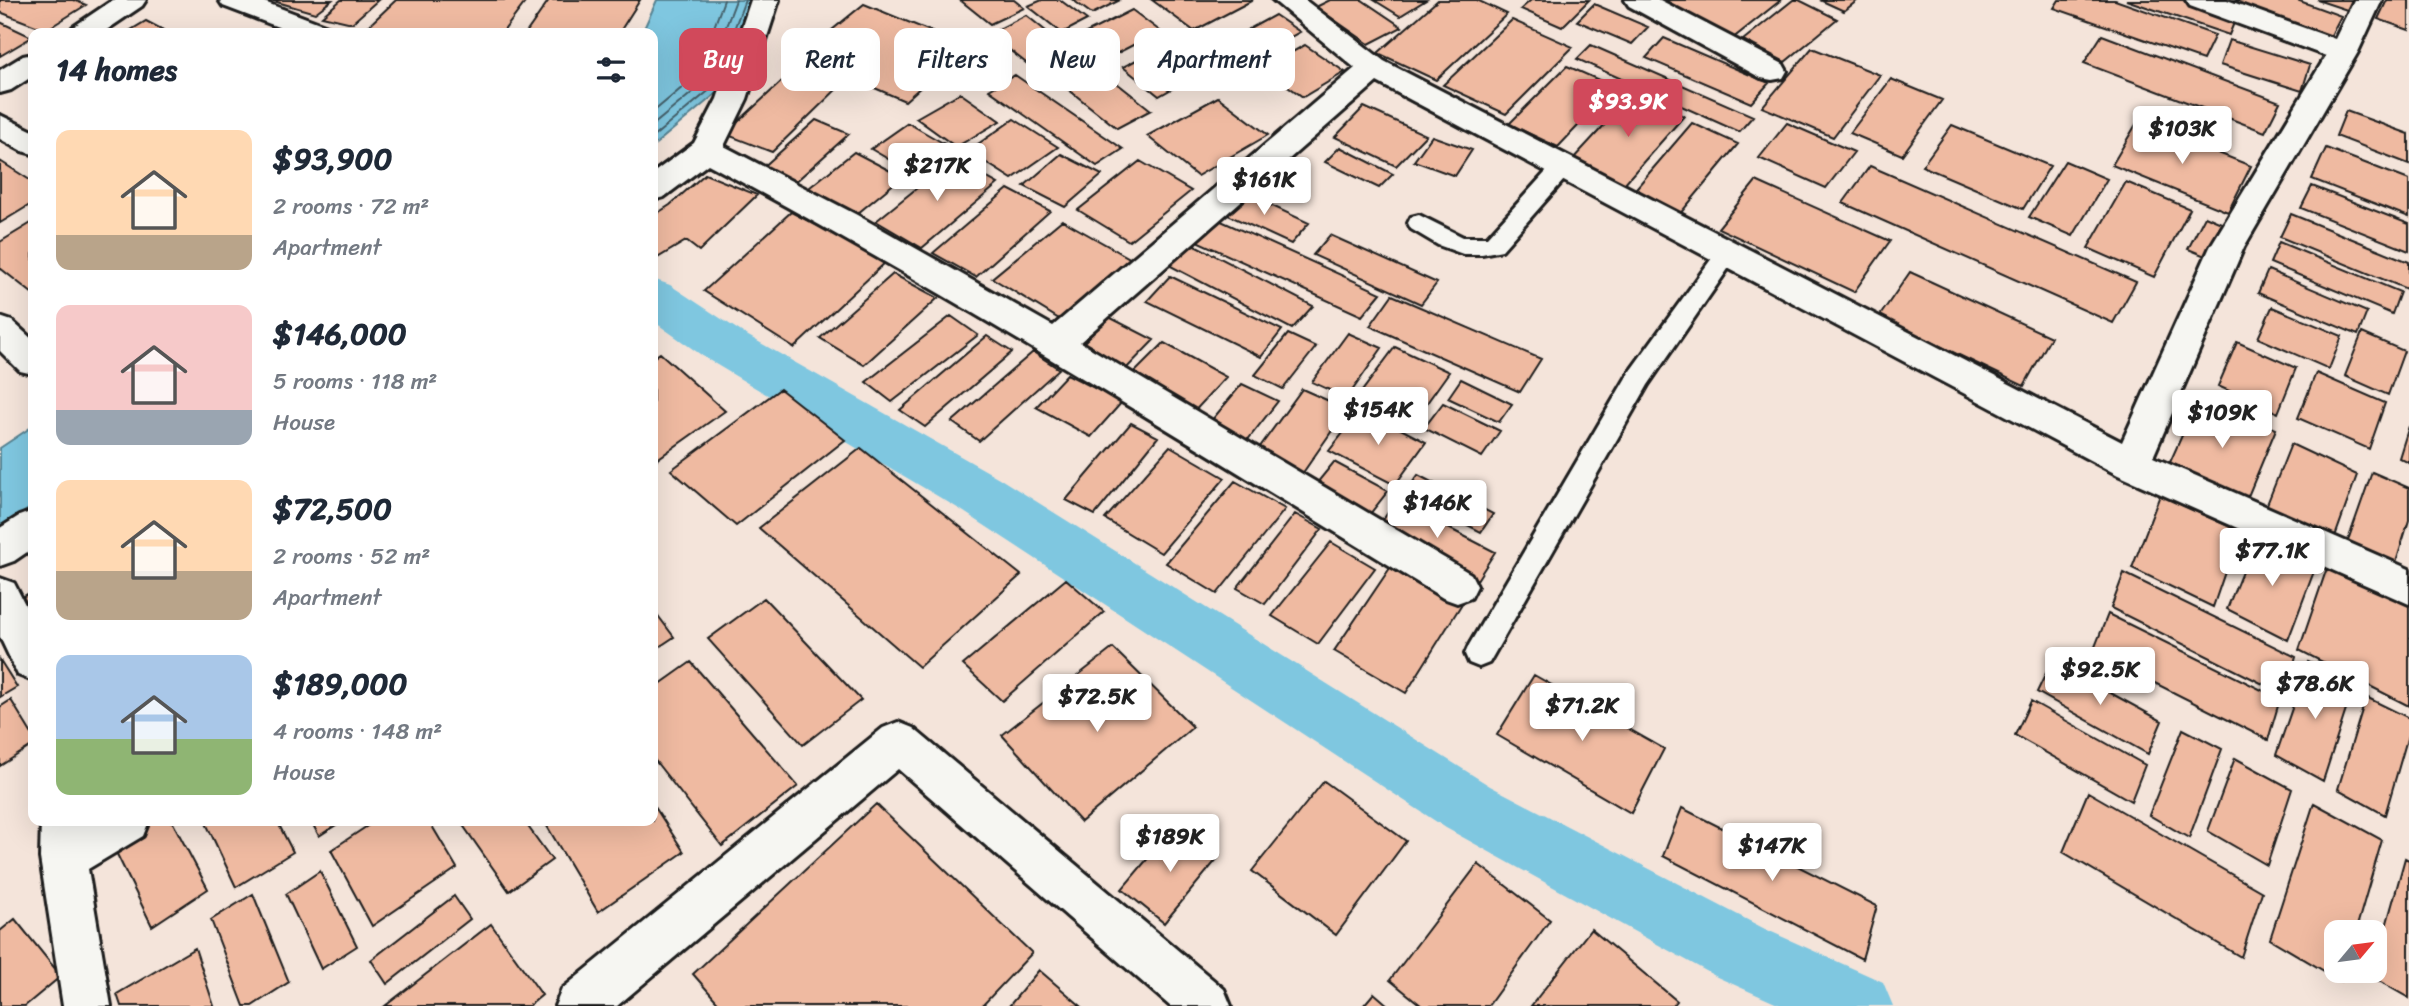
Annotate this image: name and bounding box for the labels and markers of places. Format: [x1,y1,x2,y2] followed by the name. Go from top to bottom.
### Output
[1571,80,1685,139] pin: $93.9K
[2133,106,2231,166] pin: $103K
[888,144,986,203] pin: $217K
[1215,158,1313,217] pin: $161K
[1329,388,1427,447] pin: $154K
[2173,391,2271,450] pin: $109K
[1388,480,1486,540] pin: $146K
[2215,528,2329,588] pin: $77.1K
[2043,648,2157,707] pin: $92.5K
[2258,662,2372,721] pin: $78.6K
[1040,674,1154,734] pin: $72.5K
[1525,684,1639,743] pin: $71.2K
[1121,814,1219,874] pin: $189K
[1723,824,1821,883] pin: $147K

